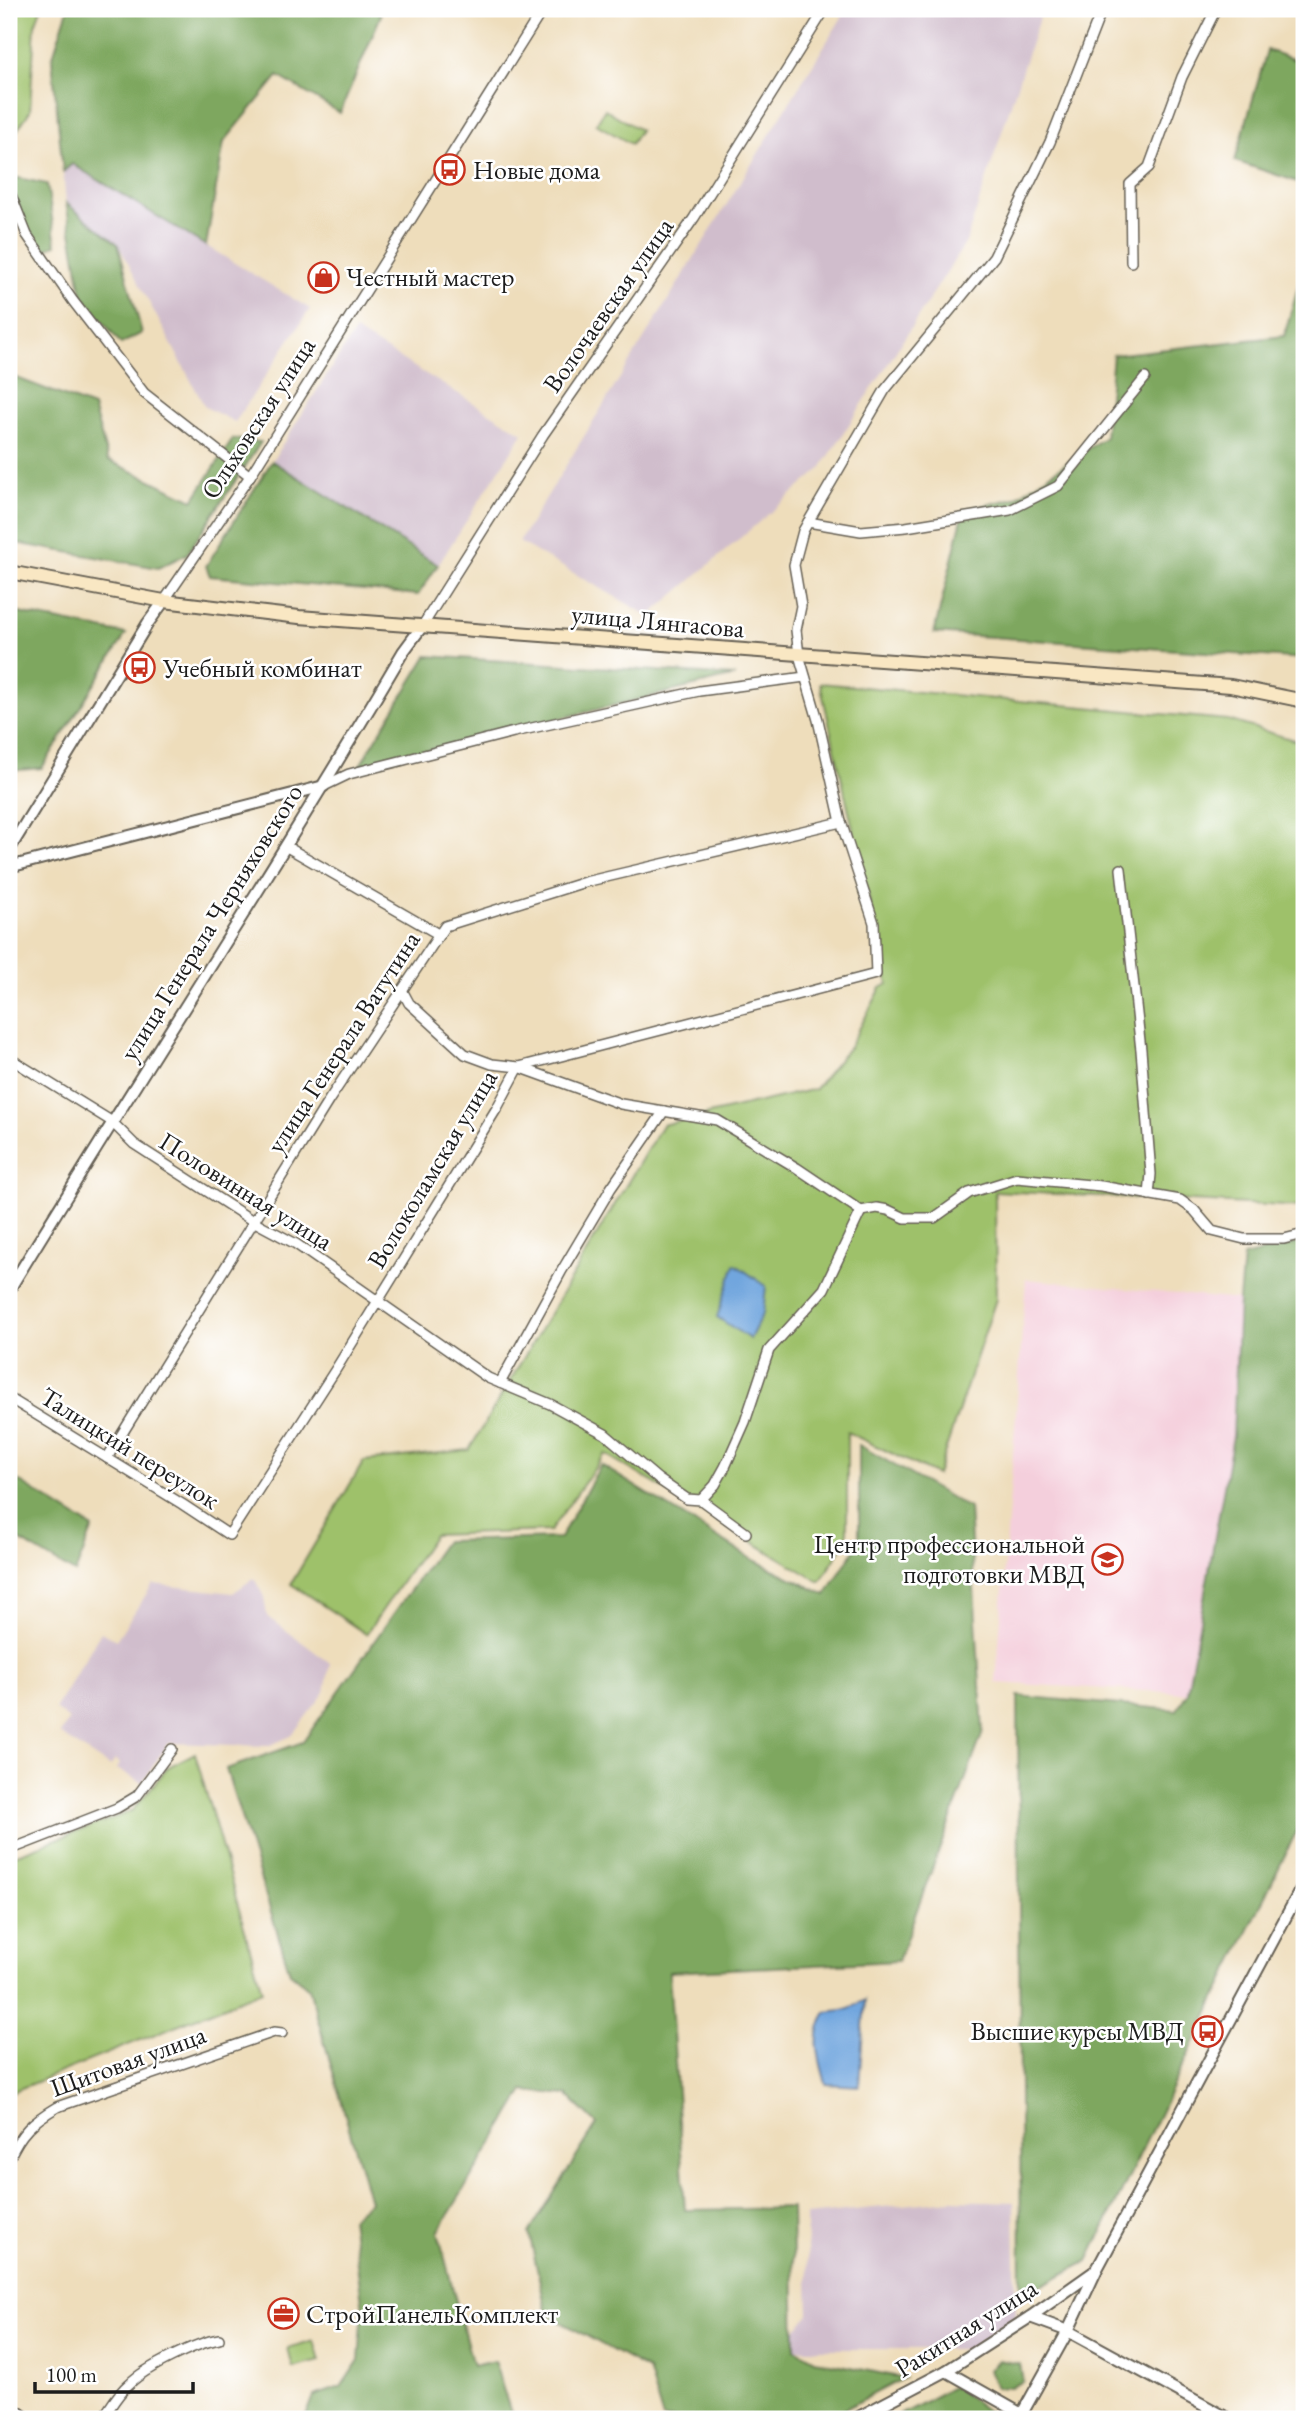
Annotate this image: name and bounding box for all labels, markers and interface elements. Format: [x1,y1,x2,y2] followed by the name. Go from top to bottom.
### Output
[433,153,467,187] bus stop icon: Новые дома
[473,153,601,187] place label: Новые дома
[535,210,681,399] street label: Волочаевская улица
[306,260,340,294] shop icon: Честный мастер
[346,260,515,294] place label: Честный мастер
[193,330,323,505] street label: Ольховская улица
[570,597,747,646] street label: улица Лянгасова
[123,651,157,685] bus stop icon: Учебный комбинат
[162,651,362,685] place label: Учебный комбинат
[112,777,310,1067] street label: улица Генерала Черняховского
[258,924,428,1160] street label: улица Генерала Ватутина
[359,1063,505,1275] street label: Волоколамская улица
[153,1124,340,1258] street label: Половинная улица
[34,1379,226,1517] street label: Талицкий переулок
[814,1527,1085,1591] place label: Центр профессиональной подготовки МВД
[1091,1542,1125,1576] school or university icon: Центр профессиональной подготовки МВД
[970,2014,1184,2048] place label: Высшие курсы МВД
[1190,2014,1224,2048] bus stop icon: Высшие курсы МВД
[46,2017,211,2105] street label: Щитовая улица
[888,2270,1044,2385] street label: Ракитная улица
[266,2297,300,2331] office icon: СтройПанельКомплект
[306,2297,558,2331] place label: СтройПанельКомплект
[35,2351,192,2395] scale bar
[46,2361,97,2388] text: 100 m

